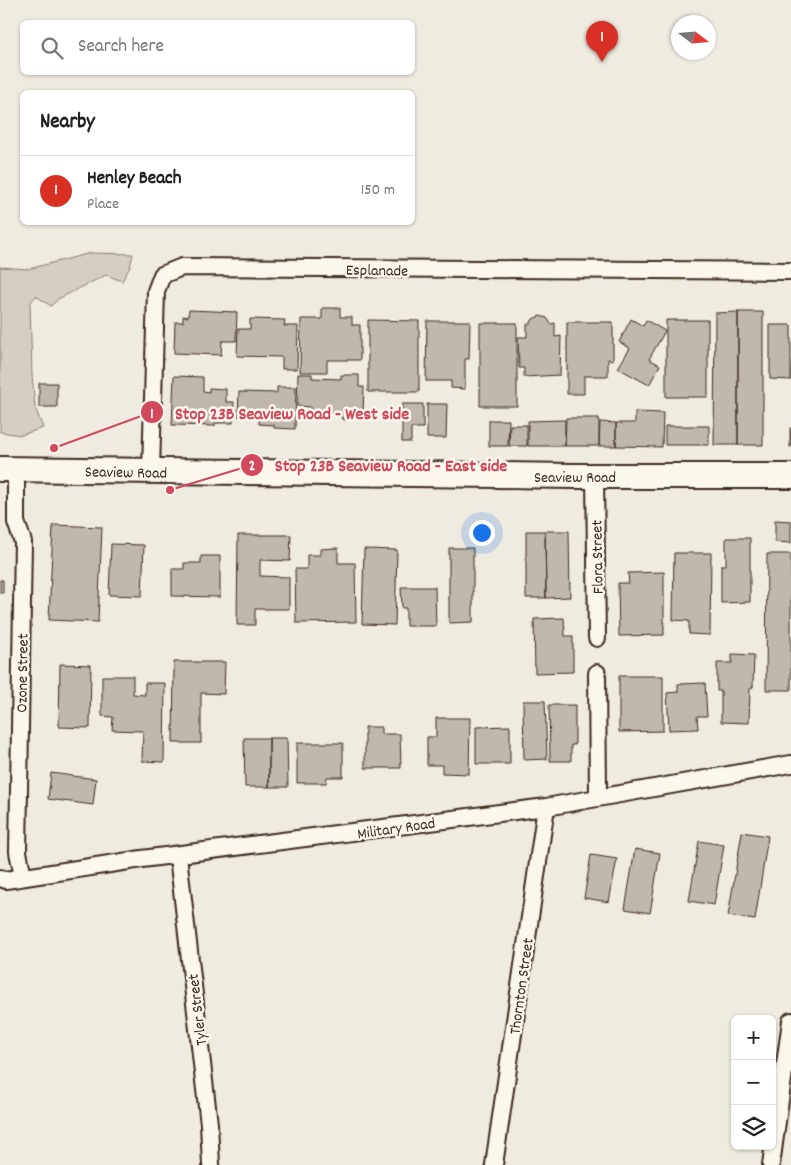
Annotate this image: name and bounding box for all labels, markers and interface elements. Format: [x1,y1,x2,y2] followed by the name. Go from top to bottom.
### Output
[671,15,716,60] north arrow
[20,20,415,75] search box
[586,21,618,62] pin: 1
[38,34,66,62] icon: search
[78,34,164,61] text: Search here
[40,108,95,138] text: Nearby
[87,166,181,193] text: Henley Beach
[54,179,58,202] text: 1
[361,179,395,202] text: 150 m
[87,193,119,216] text: Place
[346,259,408,284] street label: Esplanade
[140,396,419,429] callout: Stop 23B Seaview Road - West side
[175,403,409,428] text: Stop 23B Seaview Road - West side
[150,404,154,426] text: 1
[240,448,517,481] callout: Stop 23B Seaview Road - East side
[275,455,507,480] text: Stop 23B Seaview Road - East side
[249,456,255,478] text: 2
[85,461,167,486] street label: Seaview Road
[534,467,616,490] street label: Seaview Road
[469,520,495,546] your location
[586,520,611,594] street label: Flora Street
[11,633,36,713] street label: Ozone Street
[356,813,437,846] street label: Military Road
[504,937,541,1036] street label: Thornton Street
[183,972,214,1047] street label: Tyler Street
[731,1015,776,1150] map controls
[731,1015,776,1060] button: +
[731,1060,776,1105] button: −
[731,1105,776,1150] button: layers

